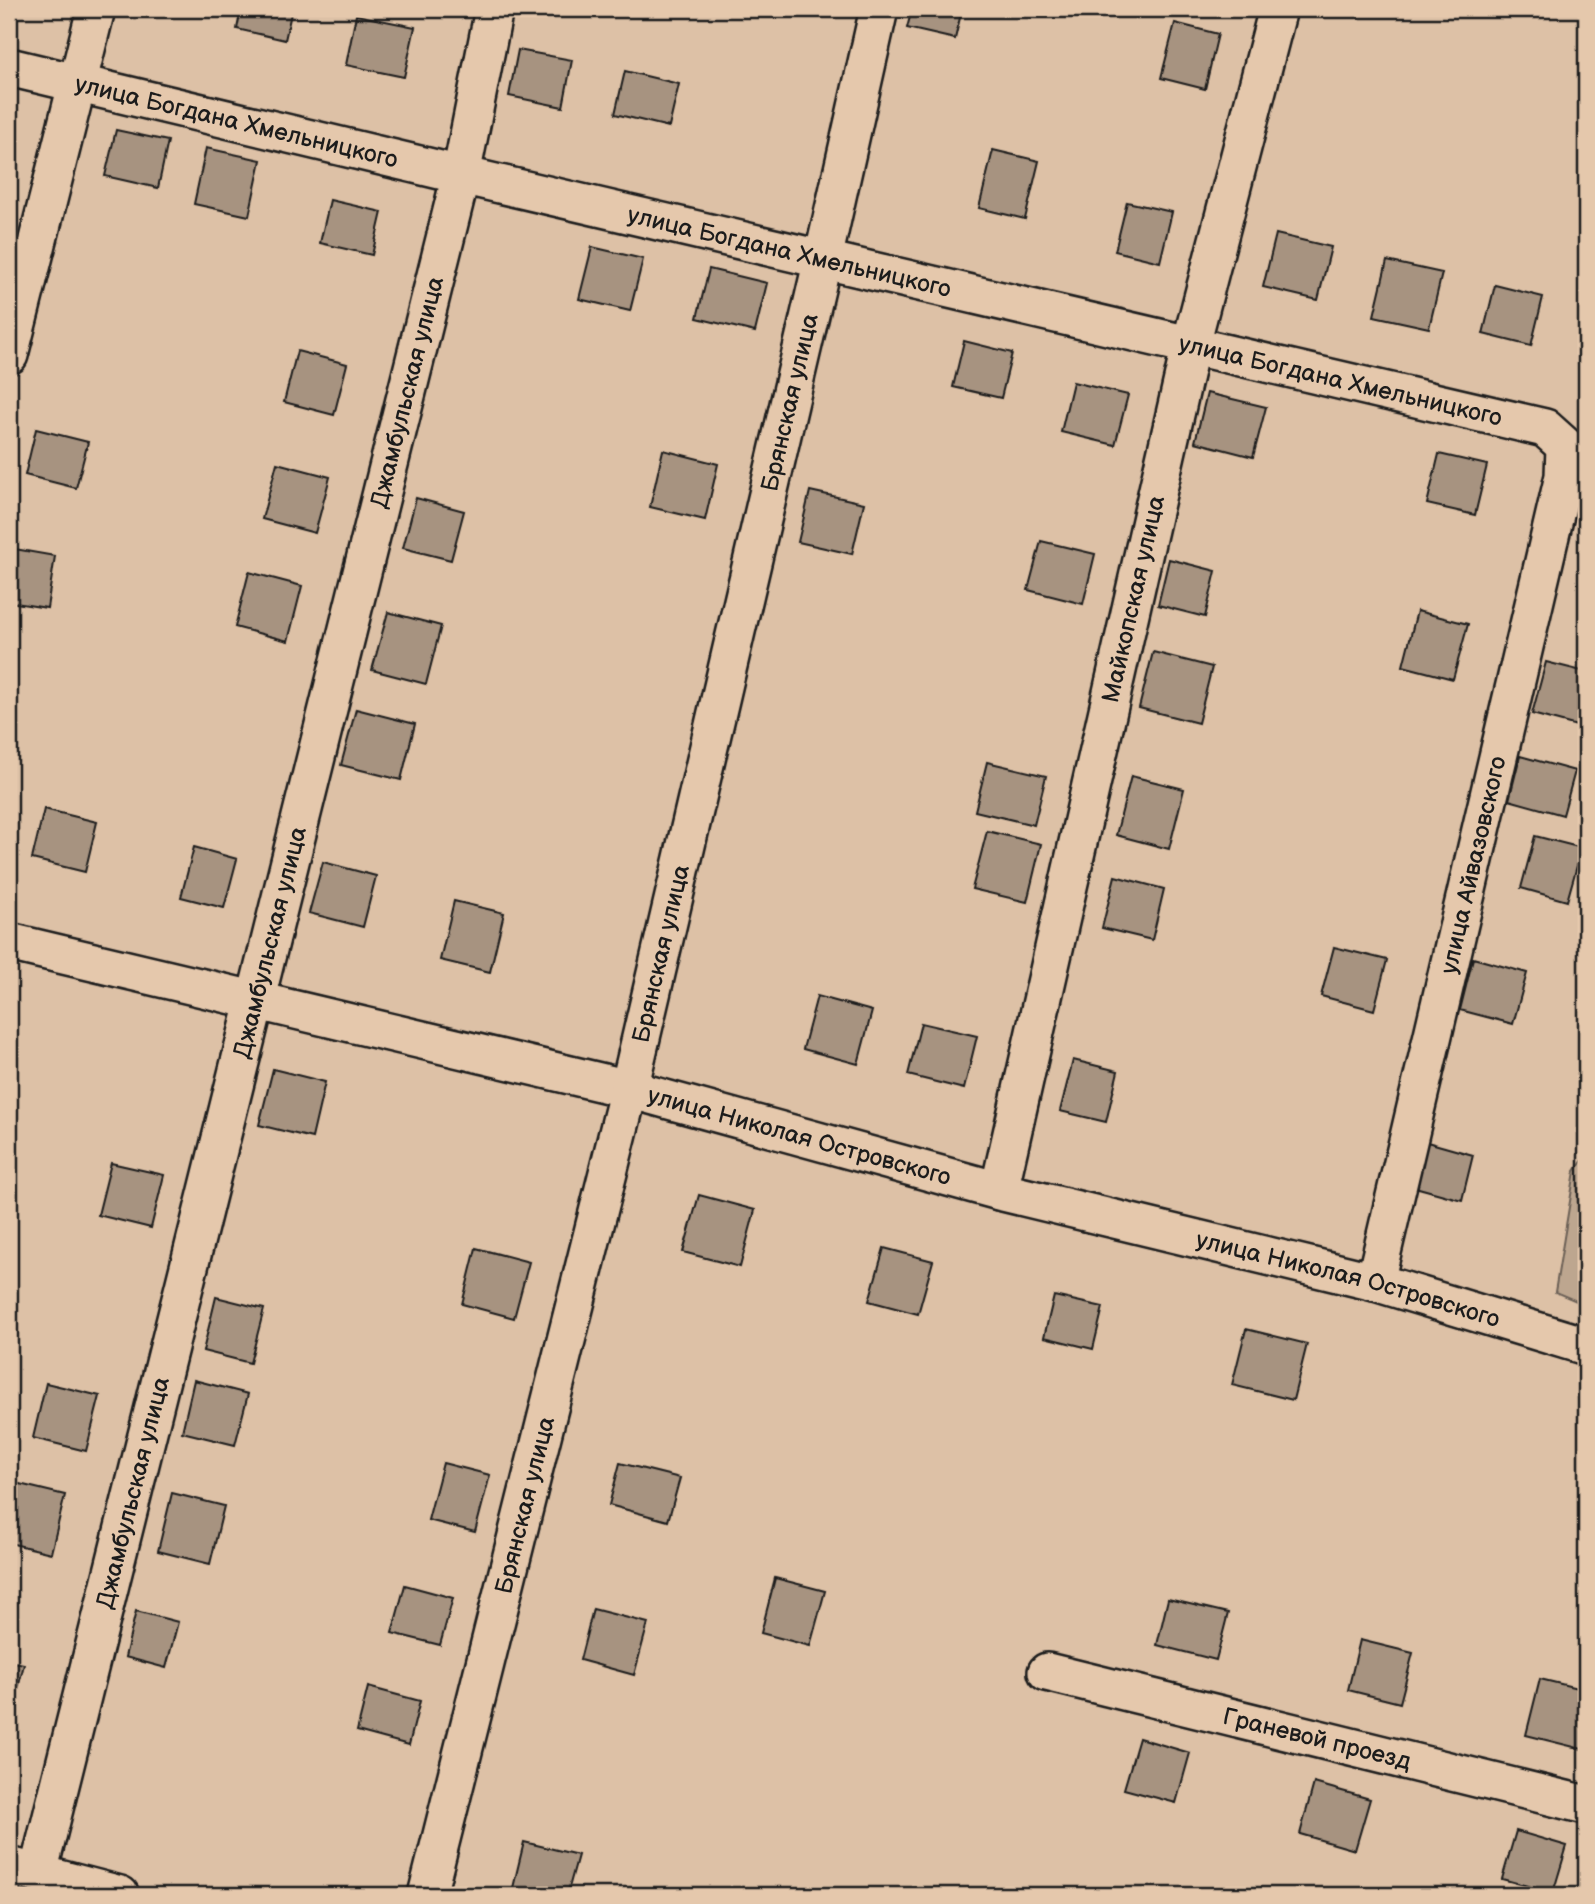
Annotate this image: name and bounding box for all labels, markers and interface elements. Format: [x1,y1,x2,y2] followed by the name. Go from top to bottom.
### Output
[72,69,401,174] street label: улица Богдана Хмельницкого
[625,200,954,304] street label: улица Богдана Хмельницкого
[365,274,450,511] street label: Джамбульская улица
[755,311,825,494] street label: Брянская улица
[1176,329,1505,433] street label: улица Богдана Хмельницкого
[1096,493,1171,705] street label: Майкопская улица
[1434,753,1513,977] street label: улица Айвазовского
[228,824,313,1061] street label: Джамбульская улица
[626,862,696,1045] street label: Брянская улица
[644,1081,954,1192] street label: улица Николая Островского
[1193,1225,1503,1334] street label: улица Николая Островского
[90,1374,176,1612] street label: Джамбульская улица
[489,1414,561,1597] street label: Брянская улица
[1220,1702,1414,1776] street label: Граневой проезд

